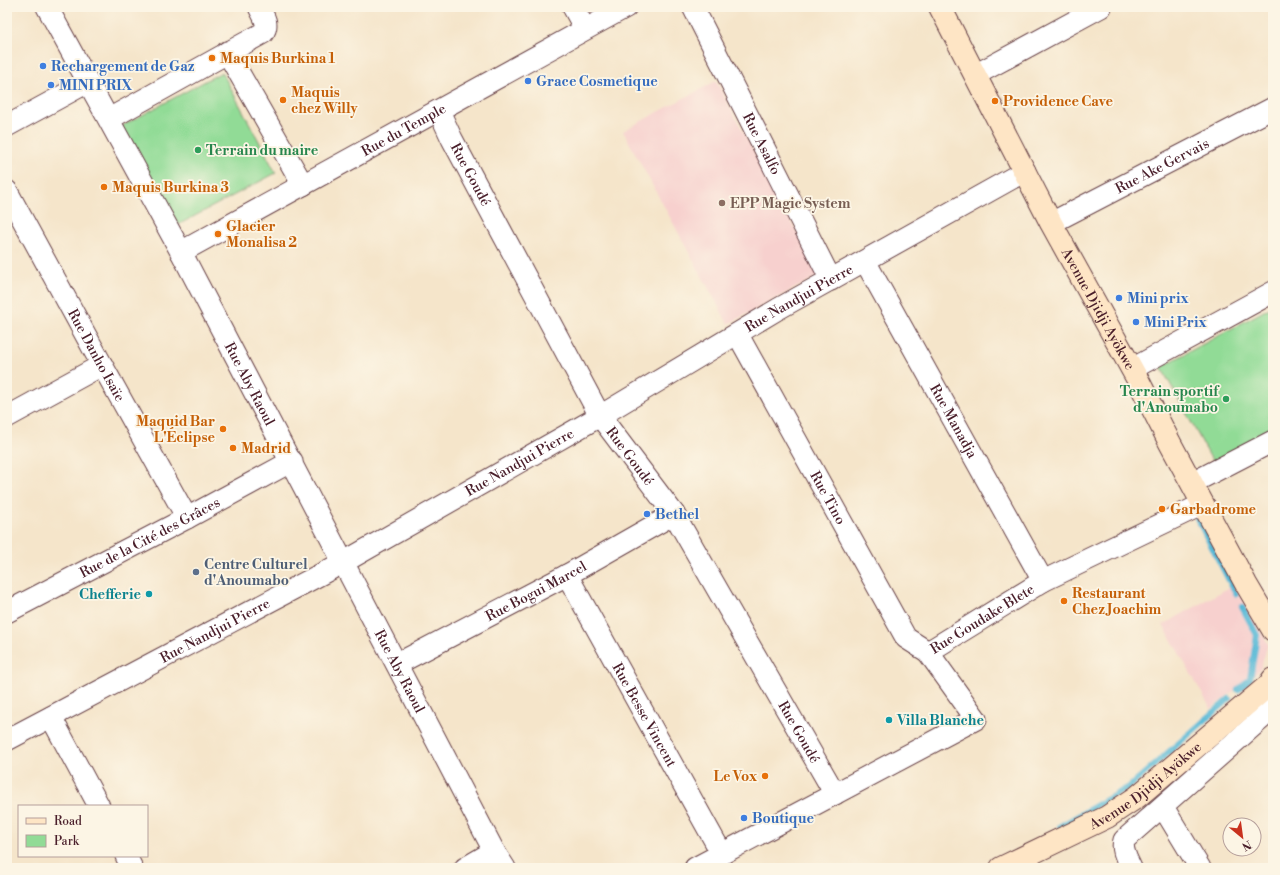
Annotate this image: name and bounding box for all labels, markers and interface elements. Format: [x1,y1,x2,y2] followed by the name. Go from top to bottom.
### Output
[220,50,335,68] place label: Maquis Burkina 1
[207,53,217,63] marker: Maquis Burkina 1
[51,58,195,76] place label: Rechargement de Gaz
[38,61,48,71] marker: Rechargement de Gaz
[536,73,658,91] place label: Grace Cosmetique
[523,76,533,86] marker: Grace Cosmetique
[59,77,133,95] place label: MINI PRIX
[46,80,56,90] marker: MINI PRIX
[291,84,359,118] place label: Maquis chez Willy
[1003,93,1114,111] place label: Providence Cave
[278,95,288,105] marker: Maquis chez Willy
[990,96,1000,106] marker: Providence Cave
[359,100,449,161] street label: Rue du Temple
[738,110,784,178] street label: Rue Asalfo
[1112,135,1212,198] street label: Rue Ake Gervais
[446,140,494,209] street label: Rue Goudé
[206,142,319,160] place label: Terrain du maire
[193,145,203,155] marker: Terrain du maire
[112,179,229,197] place label: Maquis Burkina 3
[99,182,109,192] marker: Maquis Burkina 3
[730,195,851,213] place label: EPP Magic System
[717,198,727,208] marker: EPP Magic System
[226,218,297,252] place label: Glacier Monalisa 2
[213,229,223,239] marker: Glacier Monalisa 2
[1056,244,1139,373] street label: Avenue Djidji Ayökwe
[742,261,857,337] street label: Rue Nandjui Pierre
[1127,290,1189,308] place label: Mini prix
[1114,293,1124,303] marker: Mini prix
[63,306,129,405] street label: Rue Danho Isaïe
[1144,314,1208,332] place label: Mini Prix
[1131,317,1141,327] marker: Mini Prix
[220,340,278,429] street label: Rue Aby Raoul
[925,381,981,462] street label: Rue Manadja
[1120,383,1220,417] place label: Terrain sportif d'Anoumabo
[1221,394,1231,404] marker: Terrain sportif d'Anoumabo
[136,413,215,447] place label: Maquid Bar L'Éclipse
[218,424,228,434] marker: Maquid Bar L'Éclipse
[601,424,657,489] street label: Rue Goudé
[462,425,577,501] street label: Rue Nandjui Pierre
[241,440,291,458] place label: Madrid
[228,443,238,453] marker: Madrid
[805,468,849,528] street label: Rue Tino
[77,494,224,583] street label: Rue de la Cité des Grâces
[1170,501,1257,519] place label: Garbadrome
[1157,504,1167,514] marker: Garbadrome
[655,506,700,524] place label: Bethel
[642,509,652,519] marker: Bethel
[204,556,308,590] place label: Centre Culturel d'Anoumabo
[483,558,590,626] street label: Rue Bogui Marcel
[191,567,201,577] marker: Centre Culturel d'Anoumabo
[927,581,1038,658] street label: Rue Goudake Blete
[1072,585,1162,619] place label: Restaurant Chez Joachim
[79,586,141,604] place label: Chefferie
[144,589,154,599] marker: Chefferie
[157,595,273,668] street label: Rue Nandjui Pierre
[1059,596,1069,606] marker: Restaurant Chez Joachim
[370,627,428,716] street label: Rue Aby Raoul
[608,660,680,771] street label: Rue Besse Vincent
[773,698,823,767] street label: Rue Goudé
[896,712,984,730] place label: Villa Blanche
[884,715,894,725] marker: Villa Blanche
[1086,738,1206,835] street label: Avenue Djidji Ayökwe
[713,768,758,786] place label: Le Vox
[760,771,770,781] marker: Le Vox
[18,805,148,857] legend
[752,810,815,828] place label: Boutique
[739,813,749,823] marker: Boutique
[54,814,82,829] text: Road
[1222,817,1262,857] north arrow
[54,834,80,849] text: Park
[1239,837,1254,853] text: N

